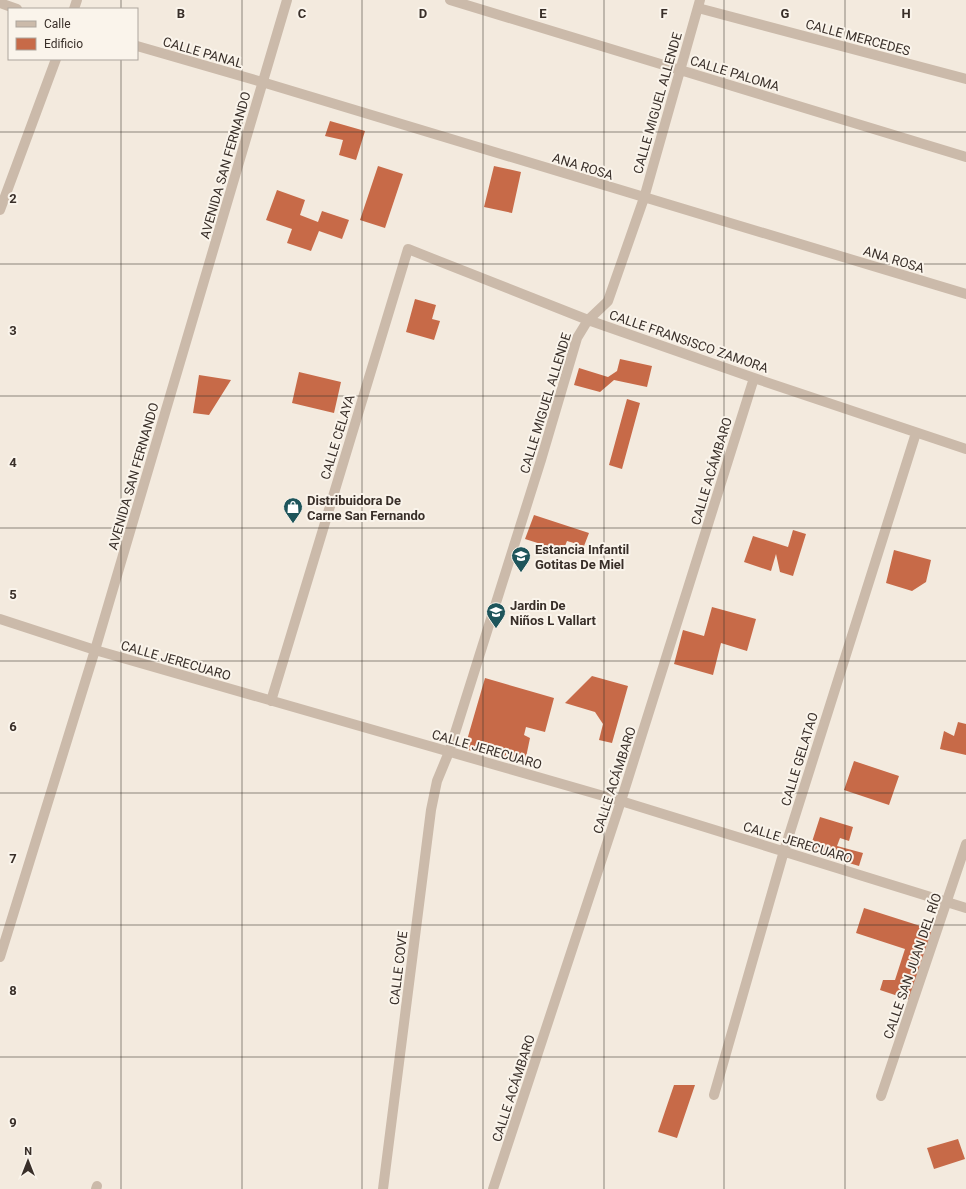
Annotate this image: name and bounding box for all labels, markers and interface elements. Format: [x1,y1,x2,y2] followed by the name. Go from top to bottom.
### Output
[177,6,185,21] text: B
[298,6,307,21] text: C
[419,6,427,21] text: D
[539,6,547,21] text: E
[660,6,668,21] text: F
[781,6,790,21] text: G
[901,6,911,21] text: H
[8,8,138,60] legend
[804,16,912,59] street label: CALLE MERCEDES
[44,17,71,31] text: Calle
[630,31,685,176] street label: CALLE MIGUEL ALLENDE
[161,34,244,71] street label: CALLE PANAL
[44,37,83,51] text: Edificio
[688,53,782,94] street label: CALLE PALOMA
[197,90,254,240] street label: AVENIDA SAN FERNANDO
[551,150,616,183] street label: ANA ROSA
[9,191,17,206] text: 2
[862,243,927,276] street label: ANA ROSA
[607,307,771,376] street label: CALLE FRANSISCO ZAMORA
[9,323,17,338] text: 3
[517,331,574,475] street label: CALLE MIGUEL ALLENDE
[317,392,358,481] street label: CALLE CELAYA
[105,401,162,551] street label: AVENIDA SAN FERNANDO
[688,415,735,527] street label: CALLE ACÁMBARO
[9,455,17,470] text: 4
[307,493,425,523] place label: Distribuidora De Carne San Fernando
[282,496,304,524] shop icon: Distribuidora De Carne San Fernando
[535,542,629,572] place label: Estancia Infantil Gotitas De Miel
[510,545,532,573] school or university icon: Estancia Infantil Gotitas De Miel
[9,587,17,602] text: 5
[510,598,596,628] place label: Jardin De Niños L Vallart
[485,601,507,629] school or university icon: Jardin De Niños L Vallart
[119,638,233,683] street label: CALLE JERECUARO
[778,710,821,808] street label: CALLE GELATAO
[9,719,17,734] text: 6
[590,725,639,836] street label: CALLE ACÁMBARO
[430,727,544,772] street label: CALLE JERECUARO
[741,819,854,866] street label: CALLE JERECUARO
[9,851,17,866] text: 7
[880,891,945,1041] street label: CALLE SAN JUAN DEL RÍO
[387,930,410,1006] street label: CALLE COVE
[9,983,17,998] text: 8
[489,1033,538,1144] street label: CALLE ACÁMBARO
[9,1115,17,1130] text: 9
[8,1141,48,1181] north arrow
[24,1145,32,1158] text: N

